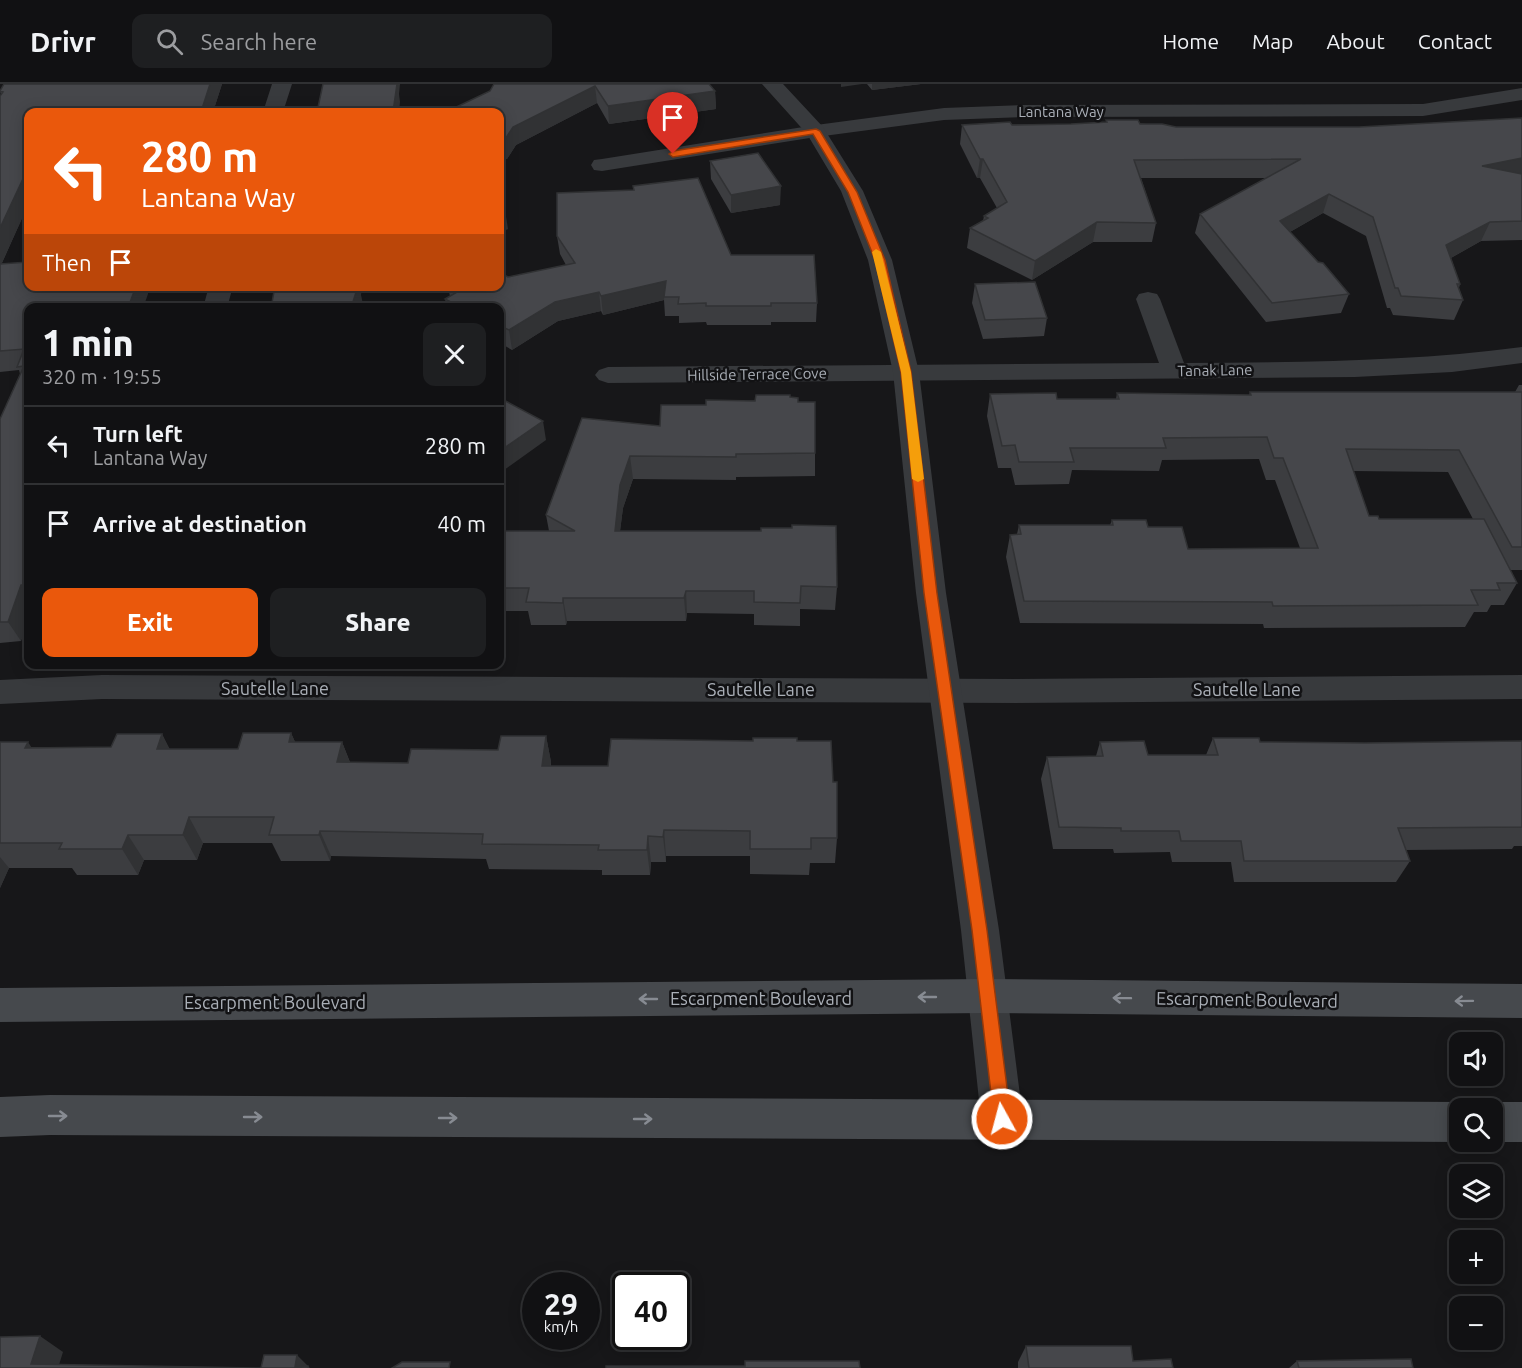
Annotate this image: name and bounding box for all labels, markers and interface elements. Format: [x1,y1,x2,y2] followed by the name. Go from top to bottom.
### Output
[132,14,552,68] search box
[153,25,186,58] icon: search
[30,26,96,57] text: Drivr
[201,29,317,54] text: Search here
[1162,29,1219,53] text: Home
[1252,29,1293,53] text: Map
[1326,29,1385,53] text: About
[1418,29,1492,53] text: Contact
[647,92,698,154] pin
[656,101,689,134] icon: arrive
[1018,103,1104,120] street label: Lantana Way
[42,132,120,210] icon: left
[141,133,258,180] text: 280 m
[141,182,295,212] text: Lantana Way
[104,246,137,279] icon: arrive
[42,250,92,275] text: Then
[42,322,134,363] text: 1 min
[423,323,486,386] button: close
[1177,361,1253,379] street label: Tanak Lane
[687,364,827,384] street label: Hillside Terrace Cove
[42,365,162,388] text: 320 m · 19:55
[93,421,183,446] text: Turn left
[42,429,75,462] icon: left
[425,433,486,458] text: 280 m
[93,446,207,469] text: Lantana Way
[42,507,75,540] icon: arrive
[93,511,307,536] text: Arrive at destination
[437,511,486,536] text: 40 m
[42,588,258,657] button: Exit
[270,588,486,657] button: Share
[221,678,329,698] street label: Sautelle Lane
[707,679,815,699] street label: Sautelle Lane
[1193,679,1301,699] street label: Sautelle Lane
[1156,987,1338,1011] street label: Escarpment Boulevard
[670,988,852,1008] street label: Escarpment Boulevard
[917,991,937,1003] one-way arrow
[184,992,366,1012] street label: Escarpment Boulevard
[1112,992,1132,1004] one-way arrow
[638,993,658,1005] one-way arrow
[1454,996,1474,1007] one-way arrow
[1449,1032,1503,1350] map controls
[1449,1032,1503,1086] button: sound
[970,1087,1034,1151] position arrow
[1449,1098,1503,1152] button: search
[48,1110,68,1122] one-way arrow
[243,1111,263,1123] one-way arrow
[438,1112,458,1124] one-way arrow
[633,1114,653,1125] one-way arrow
[1449,1164,1503,1218] button: layers
[1449,1230,1503,1284] button: +
[612,1272,690,1350] speed limit sign: 40
[544,1287,578,1321] text: 29
[1449,1296,1503,1350] button: −
[544,1318,578,1335] text: km/h

